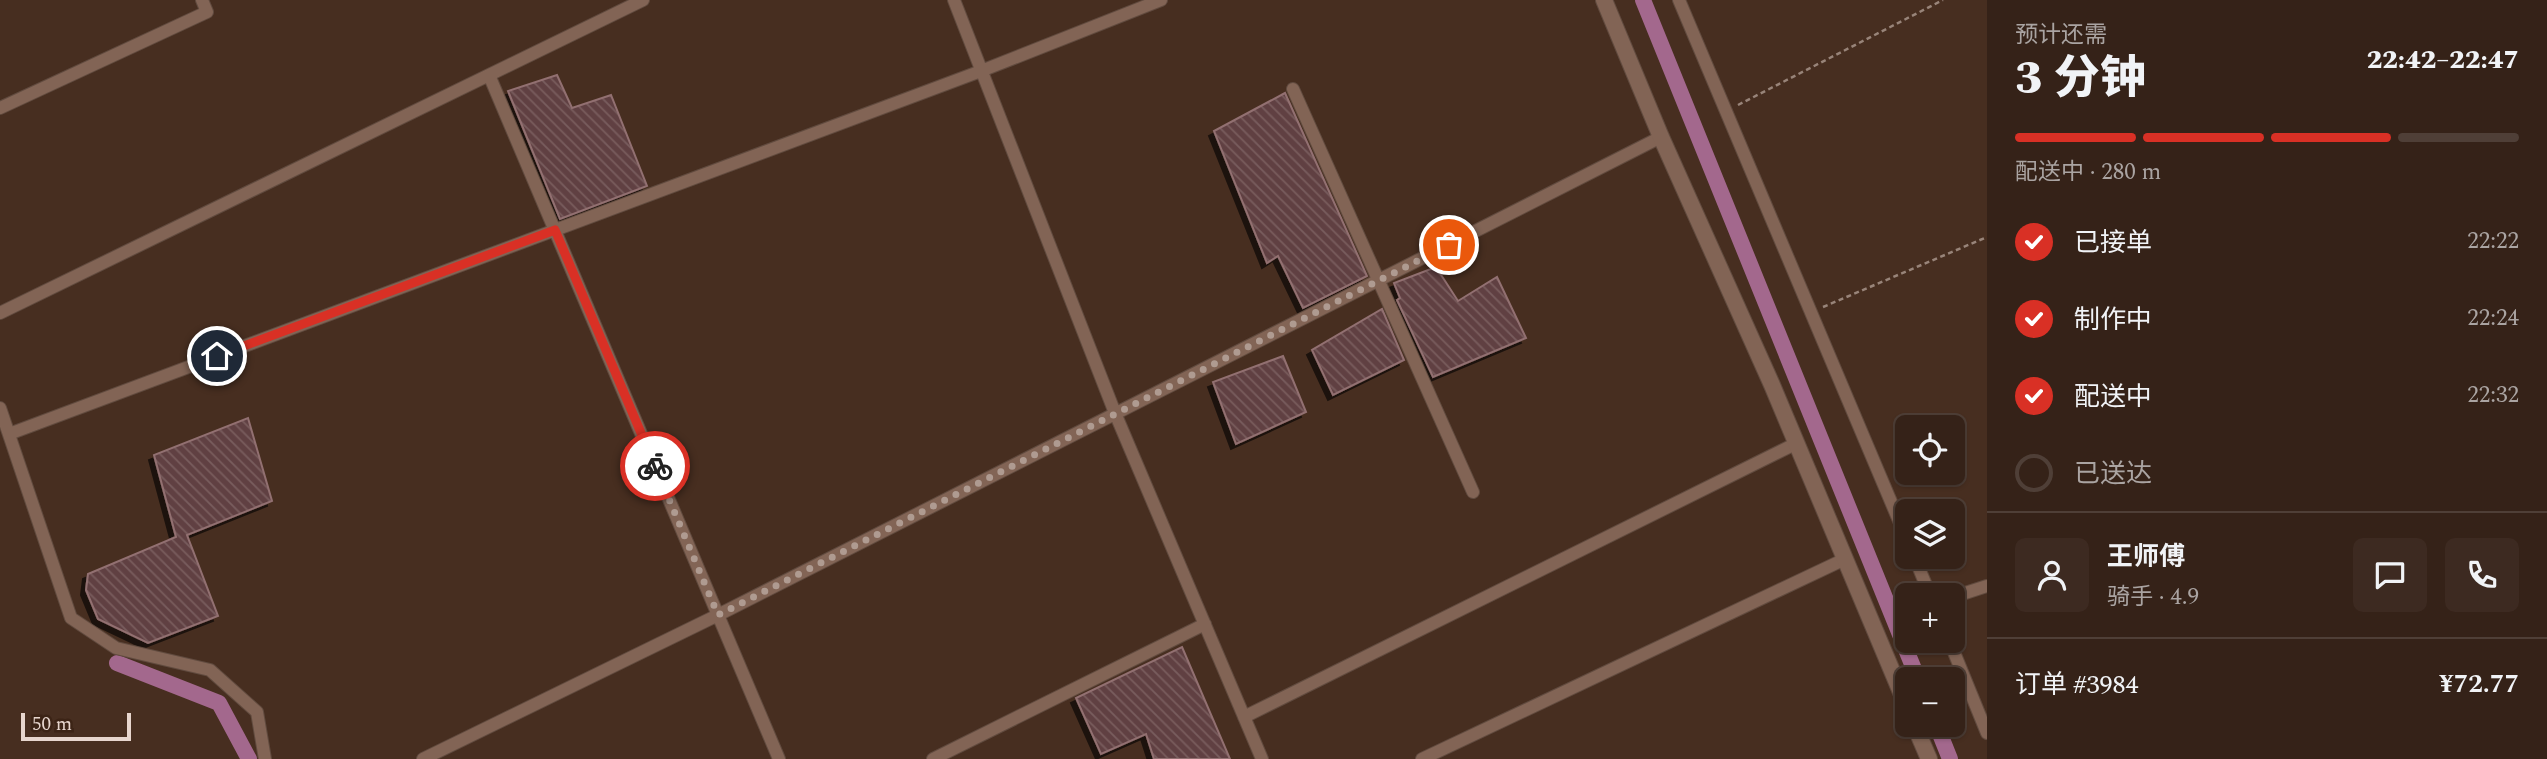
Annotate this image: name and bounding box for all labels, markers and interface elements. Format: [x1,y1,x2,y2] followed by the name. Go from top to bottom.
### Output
[2015,18,2107,53] text: 预计还需
[2367,40,2519,80] text: 22:42–22:47
[2015,44,2146,114] text: 3 分钟
[2015,155,2161,190] text: 配送中 · 280 m
[1419,215,1479,275] pin
[2015,223,2053,261] icon: check
[2074,223,2152,263] text: 已接单
[2467,224,2519,259] text: 22:22
[1430,226,1468,264] icon: bag
[2015,300,2053,338] icon: check
[2074,300,2152,340] text: 制作中
[2467,301,2519,336] text: 22:24
[187,326,247,386] pin
[198,337,236,375] icon: home
[2015,377,2053,415] icon: check
[2074,377,2152,417] text: 配送中
[2467,378,2519,413] text: 22:32
[1895,415,1965,737] map controls
[1895,415,1965,485] button: locate
[620,431,690,501] courier
[636,447,674,485] icon: bike
[2074,454,2152,494] text: 已送达
[1895,499,1965,569] button: layers
[2107,537,2185,577] text: 王师傅
[2015,538,2089,612] button: person
[2353,538,2427,612] button: chat
[2445,538,2519,612] button: phone
[2107,580,2199,615] text: 骑手 · 4.9
[1895,583,1965,653] button: +
[2439,664,2519,704] text: ¥72.77
[2015,665,2139,705] text: 订单 #3984
[1895,667,1965,737] button: −
[21,710,131,742] scale bar
[32,710,72,739] text: 50 m

